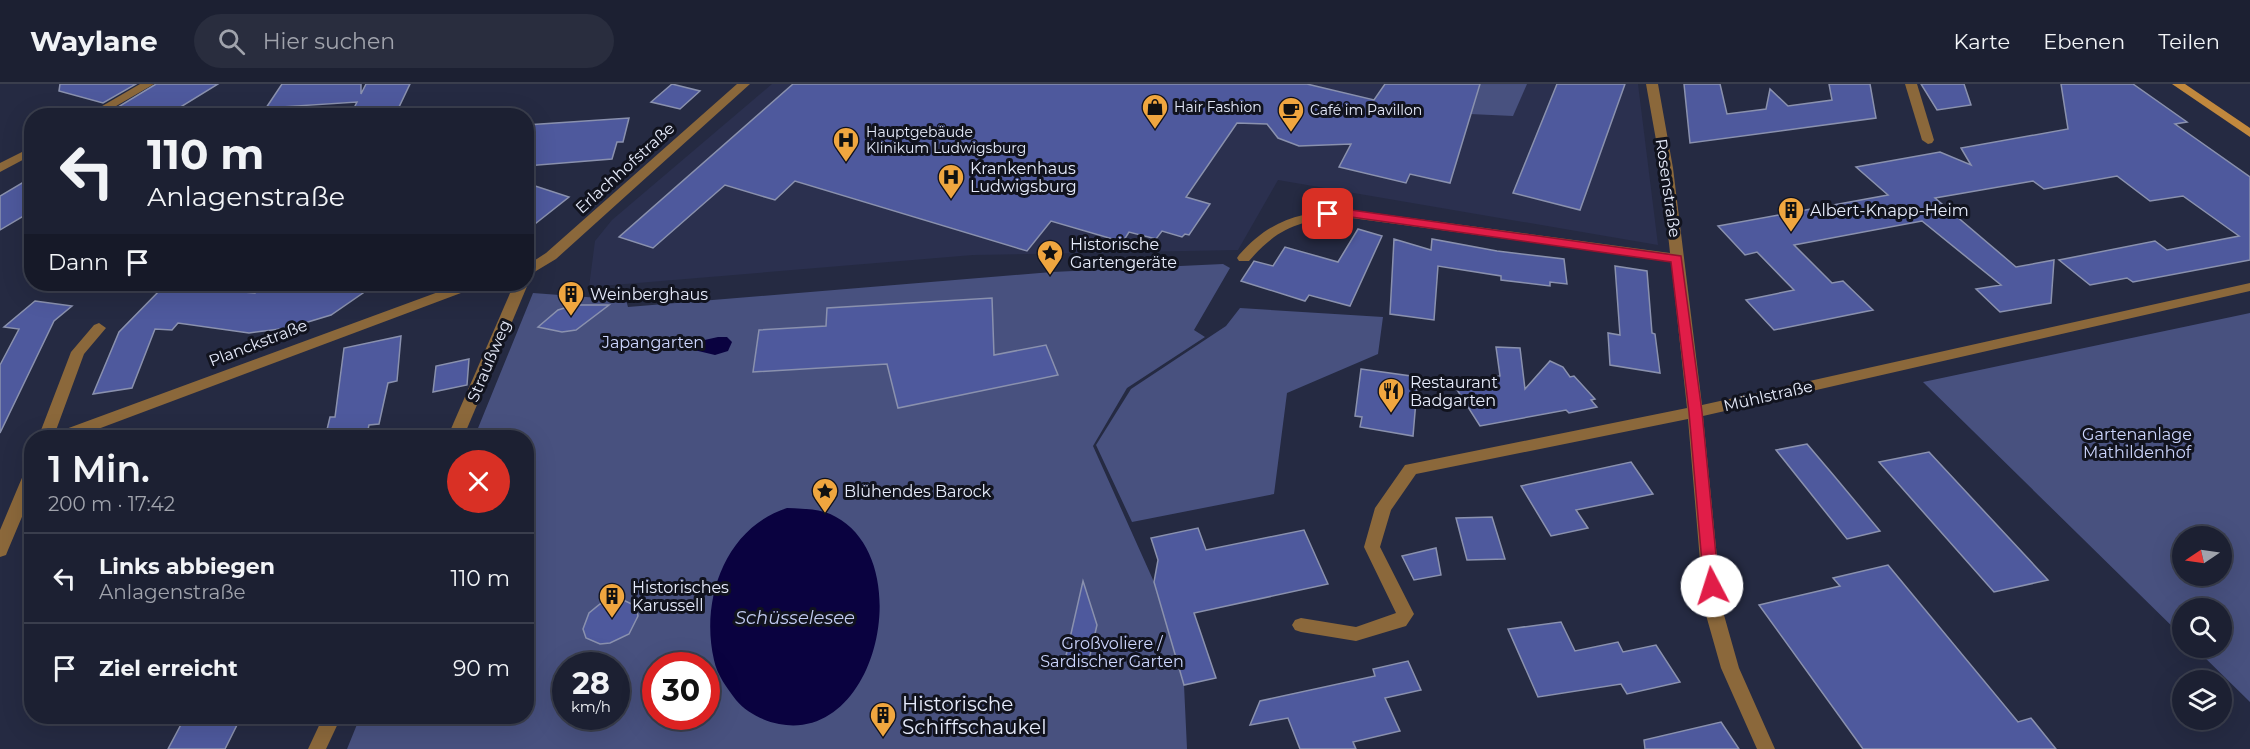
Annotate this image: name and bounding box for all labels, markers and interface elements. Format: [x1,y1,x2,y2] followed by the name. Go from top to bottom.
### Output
[194,14,614,68] search box
[30,24,158,58] text: Waylane
[215,25,248,58] icon: search
[263,28,395,55] text: Hier suchen
[1954,29,2010,54] text: Karte
[2043,29,2125,54] text: Ebenen
[2158,29,2220,54] text: Teilen
[1140,92,1170,130] shop icon: Hair Fashion
[1276,95,1306,133] cafe icon: Café im Pavillon
[1174,98,1262,116] place label: Hair Fashion
[1310,101,1422,119] place label: Café im Pavillon
[572,119,678,217] street label: Erlachhofstraße
[866,123,1026,157] place label: Hauptgebäude Klinikum Ludwigsburg
[831,125,861,163] hospital icon: Hauptgebäude Klinikum Ludwigsburg
[147,128,264,180] text: 110 m
[48,132,126,210] icon: left
[1652,137,1684,239] street label: Rosenstraße
[970,159,1077,196] place label: Krankenhaus Ludwigsburg
[936,162,966,200] hospital icon: Krankenhaus Ludwigsburg
[147,180,345,213] text: Anlagenstraße
[1302,188,1353,239] pin
[1776,195,1806,233] building icon: Albert-Knapp-Heim
[1311,197,1344,230] icon: arrive
[1810,201,1969,220] place label: Albert-Knapp-Heim
[1070,235,1177,272] place label: Historische Gartengeräte
[1035,238,1065,276] place icon: Historische Gartengeräte
[121,246,154,279] icon: arrive
[48,249,109,276] text: Dann
[556,279,586,317] building icon: Weinberghaus
[590,285,708,304] place label: Weinberghaus
[206,315,310,371] street label: Planckstraße
[463,317,515,405] street label: Straußweg
[601,333,704,352] park label: Japangarten
[1410,373,1498,410] place label: Restaurant Badgarten
[1376,376,1406,414] restaurant icon: Restaurant Badgarten
[1722,377,1814,415] street label: Mühlstraße
[2082,425,2192,462] park label: Gartenanlage Mathildenhof
[48,447,150,491] text: 1 Min.
[447,450,510,513] button: close
[810,476,840,514] place icon: Blühendes Barock
[844,482,992,501] place label: Blühendes Barock
[48,492,175,516] text: 200 m · 17:42
[2172,526,2232,586] north arrow
[2172,526,2232,730] map controls
[99,553,275,580] text: Links abbiegen
[1680,554,1744,618] position arrow
[48,562,81,595] icon: left
[450,565,510,592] text: 110 m
[632,578,729,615] place label: Historisches Karussell
[99,580,246,604] text: Anlagenstraße
[597,581,627,619] building icon: Historisches Karussell
[2172,598,2232,658] button: search
[735,607,855,629] water label: Schüsselesee
[1040,634,1184,671] park label: Großvoliere / Sardischer Garten
[48,652,81,685] icon: arrive
[642,652,720,730] speed limit sign: 30
[99,655,238,682] text: Ziel erreicht
[453,655,510,682] text: 90 m
[572,665,610,702] text: 28
[2172,670,2232,730] button: layers
[902,692,1047,739] place label: Historische Schiffschaukel
[571,697,611,716] text: km/h
[868,700,898,738] building icon: Historische Schiffschaukel

